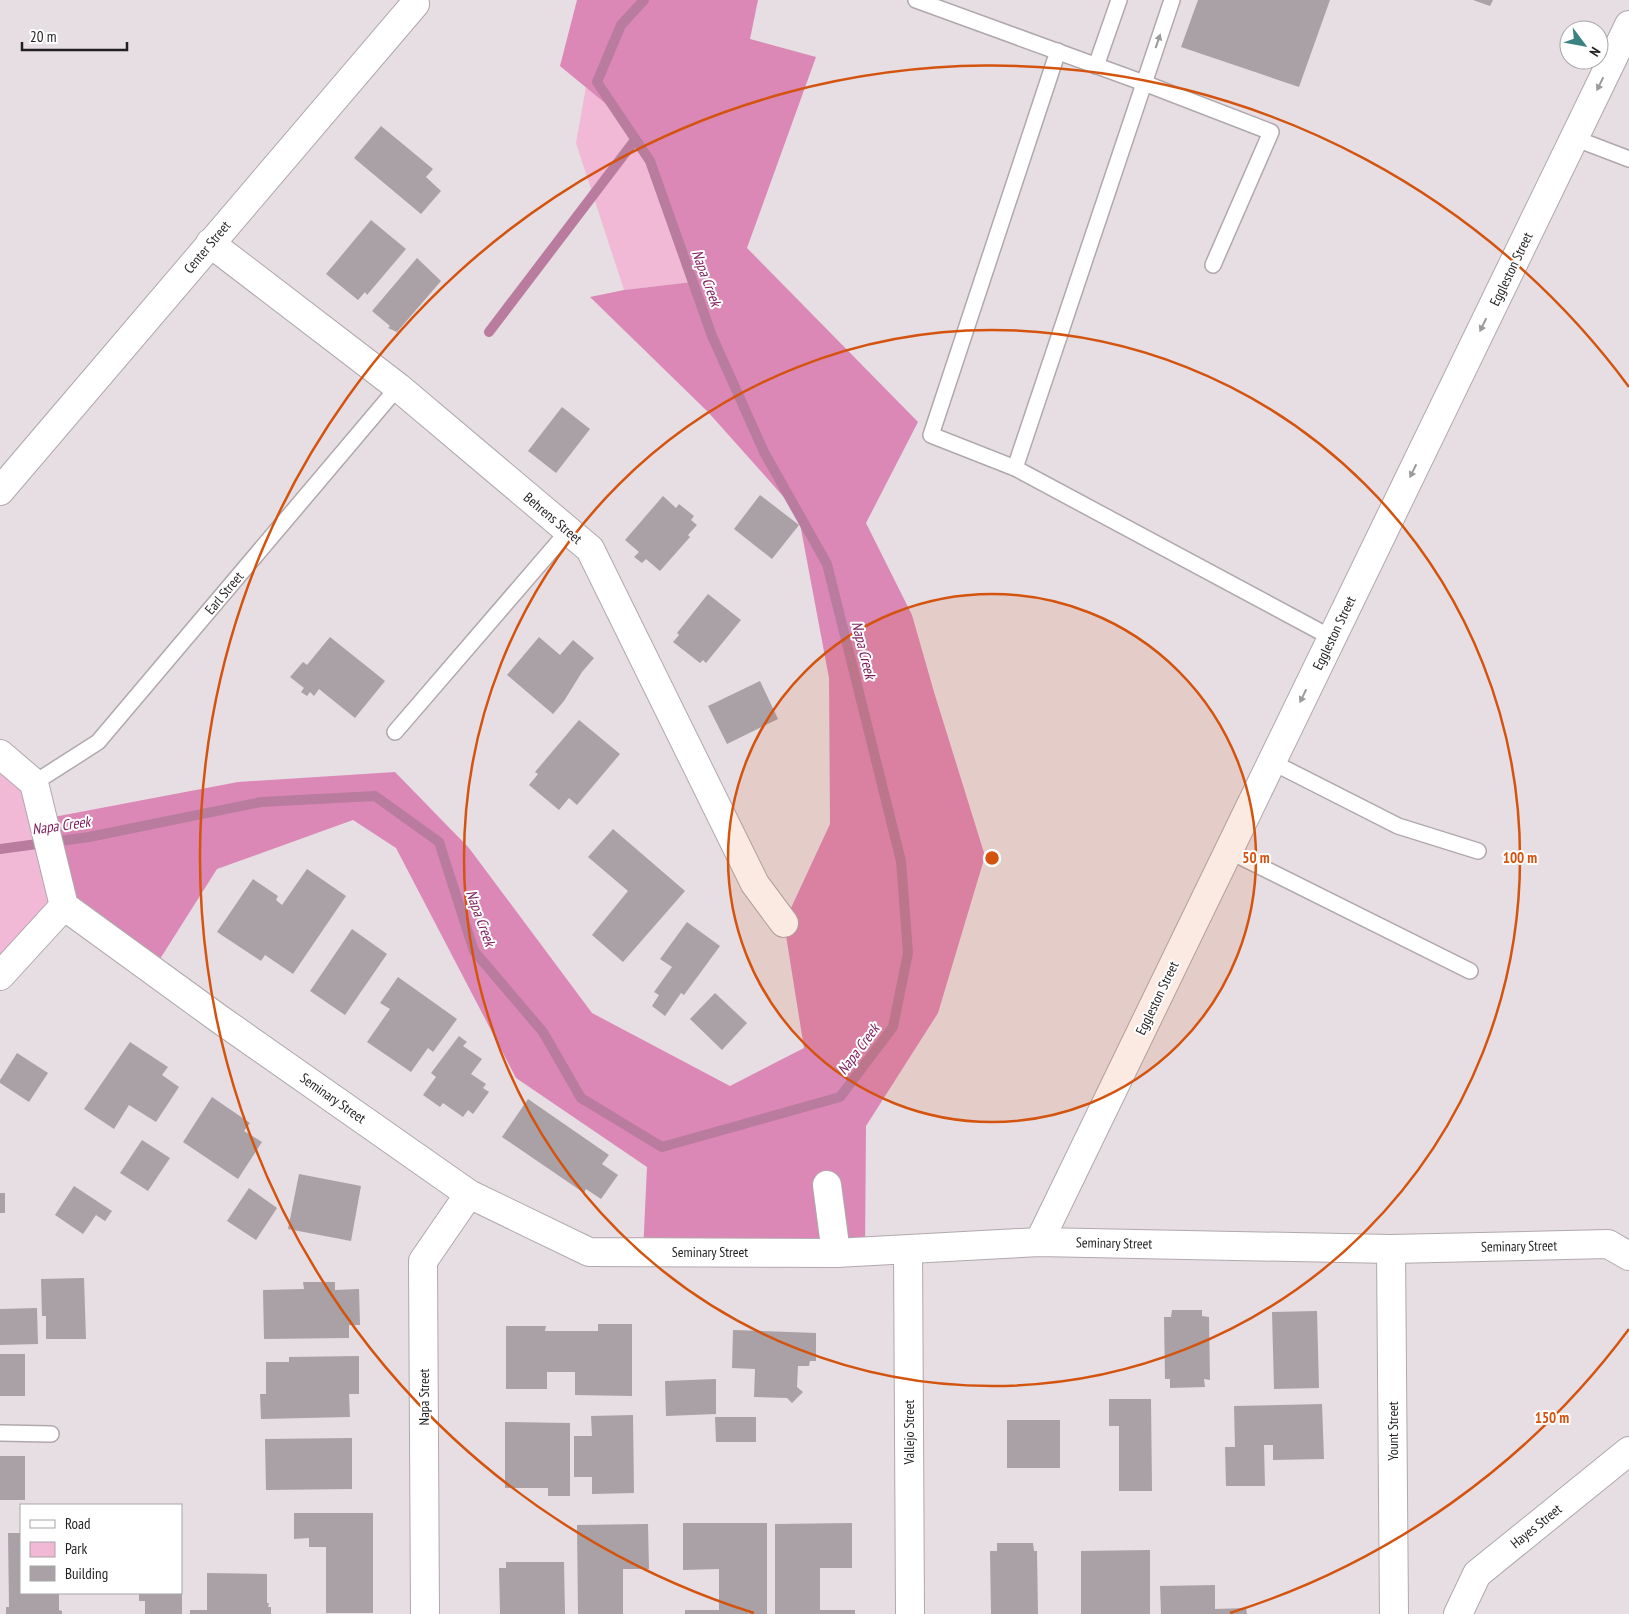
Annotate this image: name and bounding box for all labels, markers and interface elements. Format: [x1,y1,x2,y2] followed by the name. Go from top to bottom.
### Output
[22,20,128,52] scale bar
[1559,20,1609,70] north arrow
[30,27,56,46] text: 20 m
[1155,34,1162,49] one-way arrow
[1585,44,1605,60] text: N
[1596,77,1604,91] one-way arrow
[180,217,234,277] street label: Center Street
[1485,229,1537,309] street label: Eggleston Street
[688,247,727,311] water label: Napa Creek
[1479,318,1487,332] one-way arrow
[1408,464,1416,478] one-way arrow
[520,488,586,548] street label: Behrens Street
[201,568,247,618] street label: Earl Street
[1308,593,1360,673] street label: Eggleston Street
[848,619,881,683] water label: Napa Creek
[1299,689,1307,703] one-way arrow
[31,811,94,838] water label: Napa Creek
[1242,848,1270,867] text: 50 m
[1503,848,1537,867] text: 100 m
[983,849,1001,867] centre of rings
[462,887,501,951] water label: Napa Creek
[1131,958,1183,1038] street label: Eggleston Street
[833,1018,885,1078] water label: Napa Creek
[297,1069,370,1127] street label: Seminary Street
[1076,1233,1152,1253] street label: Seminary Street
[1481,1236,1557,1256] street label: Seminary Street
[672,1243,748,1261] street label: Seminary Street
[415,1368,433,1425] street label: Napa Street
[900,1399,918,1465] street label: Vallejo Street
[1384,1401,1402,1461] street label: Yount Street
[1535,1408,1569,1427] text: 150 m
[1507,1500,1565,1552] street label: Hayes Street
[20,1504,182,1594] legend
[65,1514,91,1533] text: Road
[65,1539,87,1558] text: Park
[65,1564,108,1583] text: Building

